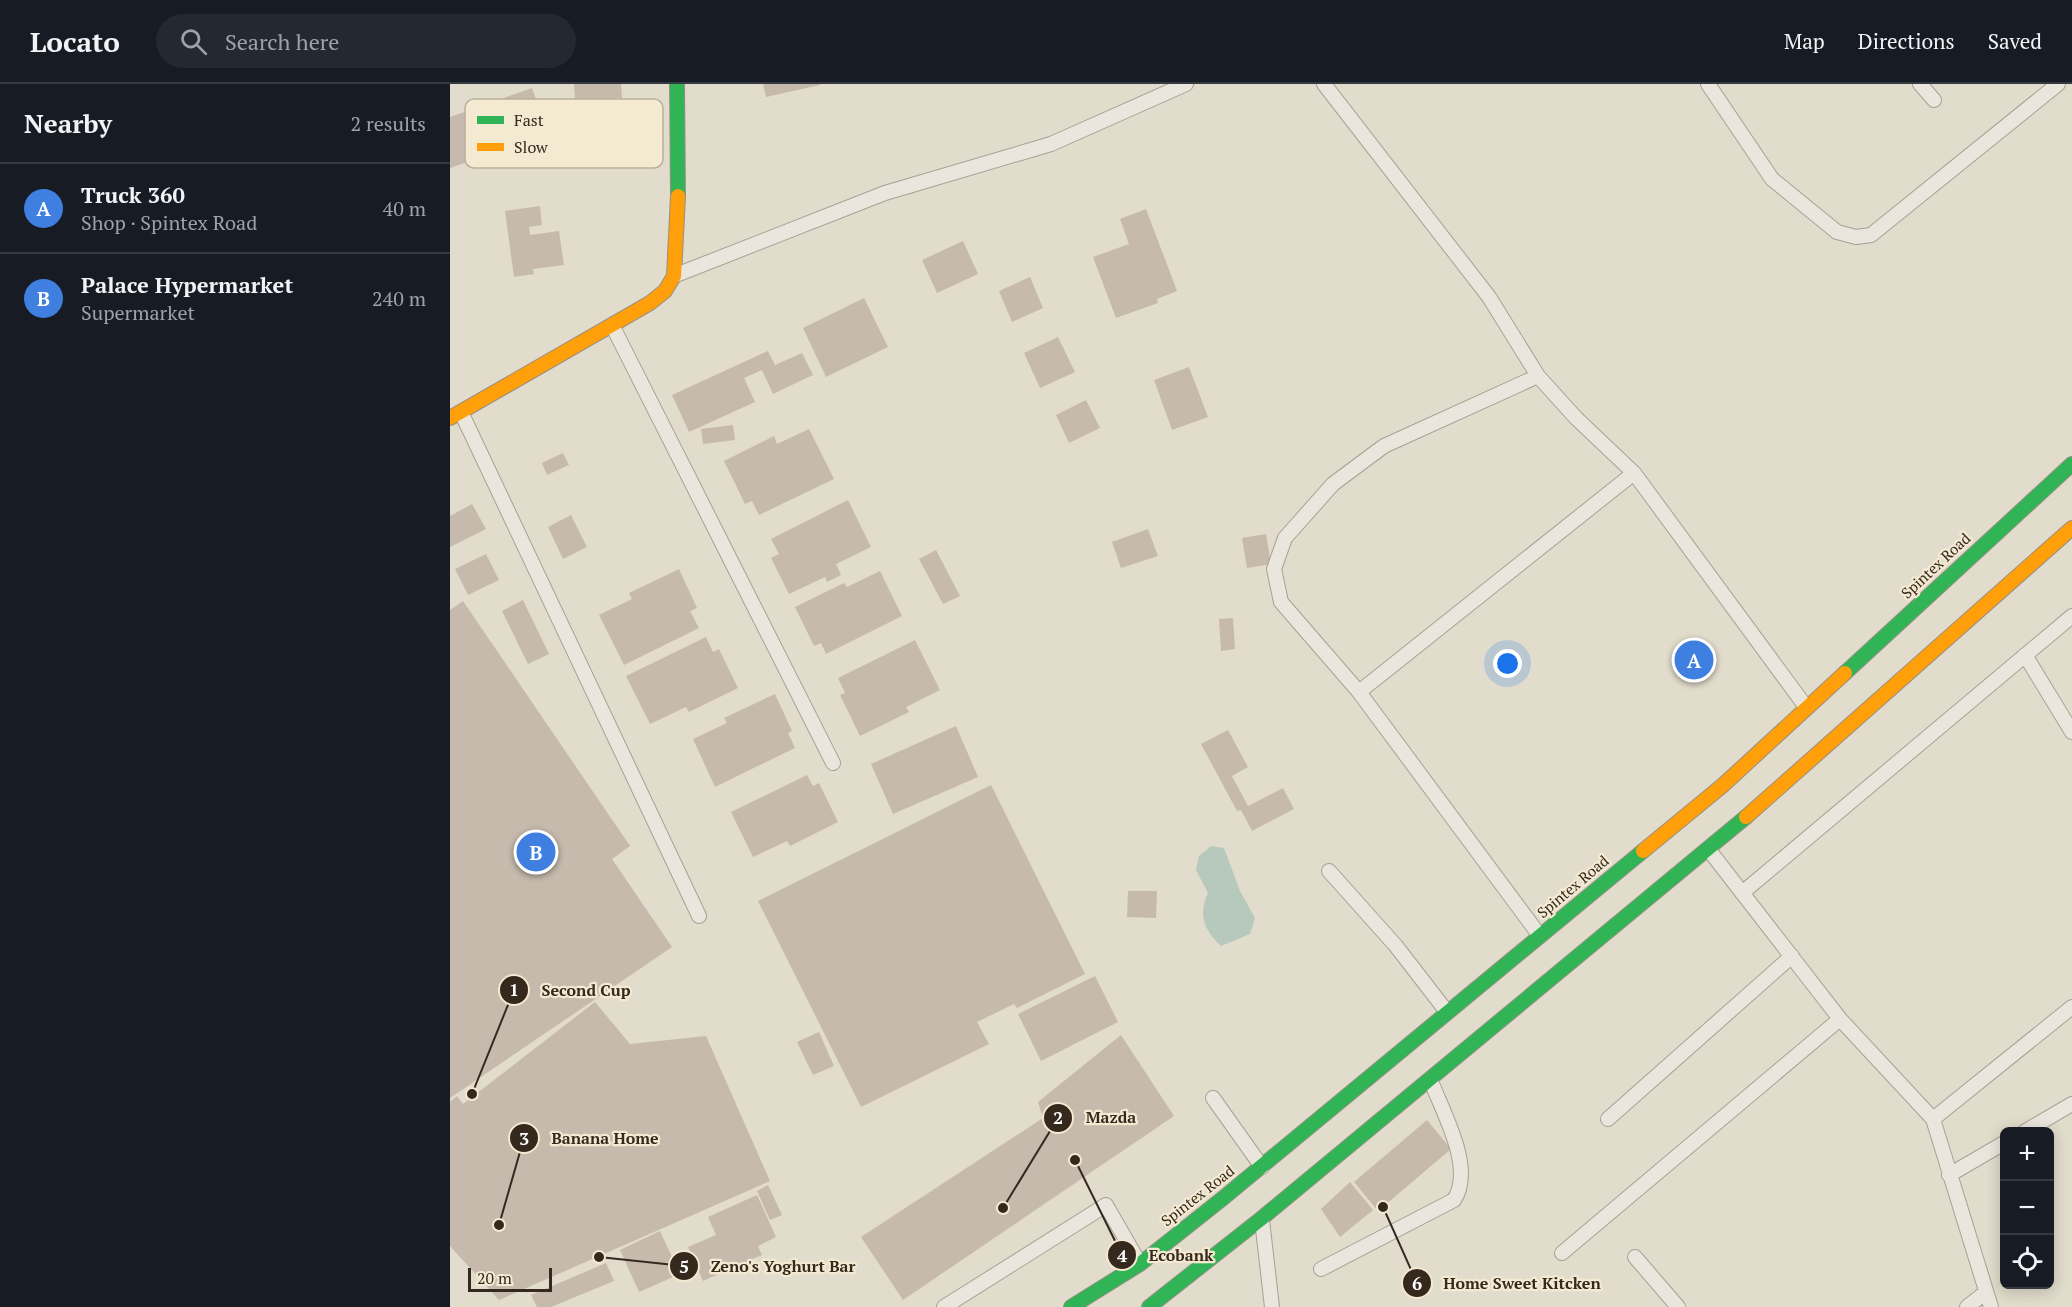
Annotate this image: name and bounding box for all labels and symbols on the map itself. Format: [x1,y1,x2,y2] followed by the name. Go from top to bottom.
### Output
[465,99,663,168] legend
[514,109,544,131] text: Fast
[514,136,548,158] text: Slow
[1896,528,1974,602] street label: Spintex Road
[1674,638,1714,682] pin: A
[1493,649,1522,678] your location
[516,830,556,874] pin: B
[1532,850,1612,922] street label: Spintex Road
[499,973,642,1007] callout: Second Cup
[509,977,519,1001] text: 1
[542,979,631,1001] text: Second Cup
[1043,1101,1148,1135] callout: Mazda
[1053,1105,1063,1129] text: 2
[1086,1106,1136,1128] text: Mazda
[509,1121,671,1155] callout: Banana Home
[519,1126,529,1150] text: 3
[551,1127,659,1149] text: Banana Home
[1157,1160,1238,1230] street label: Spintex Road
[1107,1238,1226,1272] callout: Ecobank
[1117,1243,1128,1267] text: 4
[1149,1244,1214,1266] text: Ecobank
[669,1249,867,1283] callout: Zeno's Yoghurt Bar
[679,1254,689,1278] text: 5
[711,1255,855,1277] text: Zeno's Yoghurt Bar
[468,1265,552,1292] scale bar
[1402,1266,1613,1300] callout: Home Sweet Kitcken
[1412,1271,1422,1295] text: 6
[1443,1272,1601,1294] text: Home Sweet Kitcken

